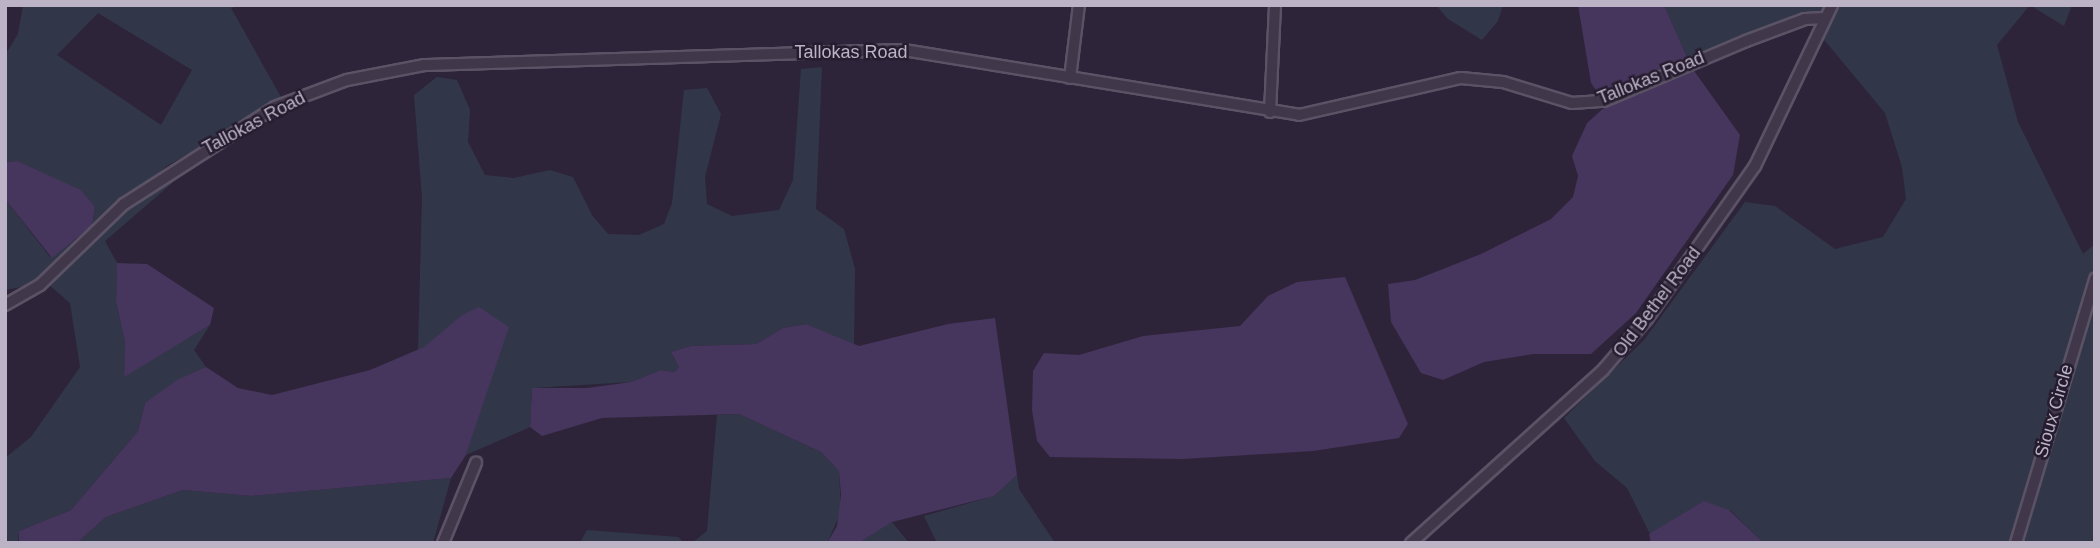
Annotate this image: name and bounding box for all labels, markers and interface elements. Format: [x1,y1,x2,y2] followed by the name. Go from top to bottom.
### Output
[794,41,908,63] street label: Tallokas Road
[1595,47,1707,109] street label: Tallokas Road
[199,87,309,159] street label: Tallokas Road
[1609,243,1705,361] street label: Old Bethel Road
[2030,362,2078,460] street label: Sioux Circle

